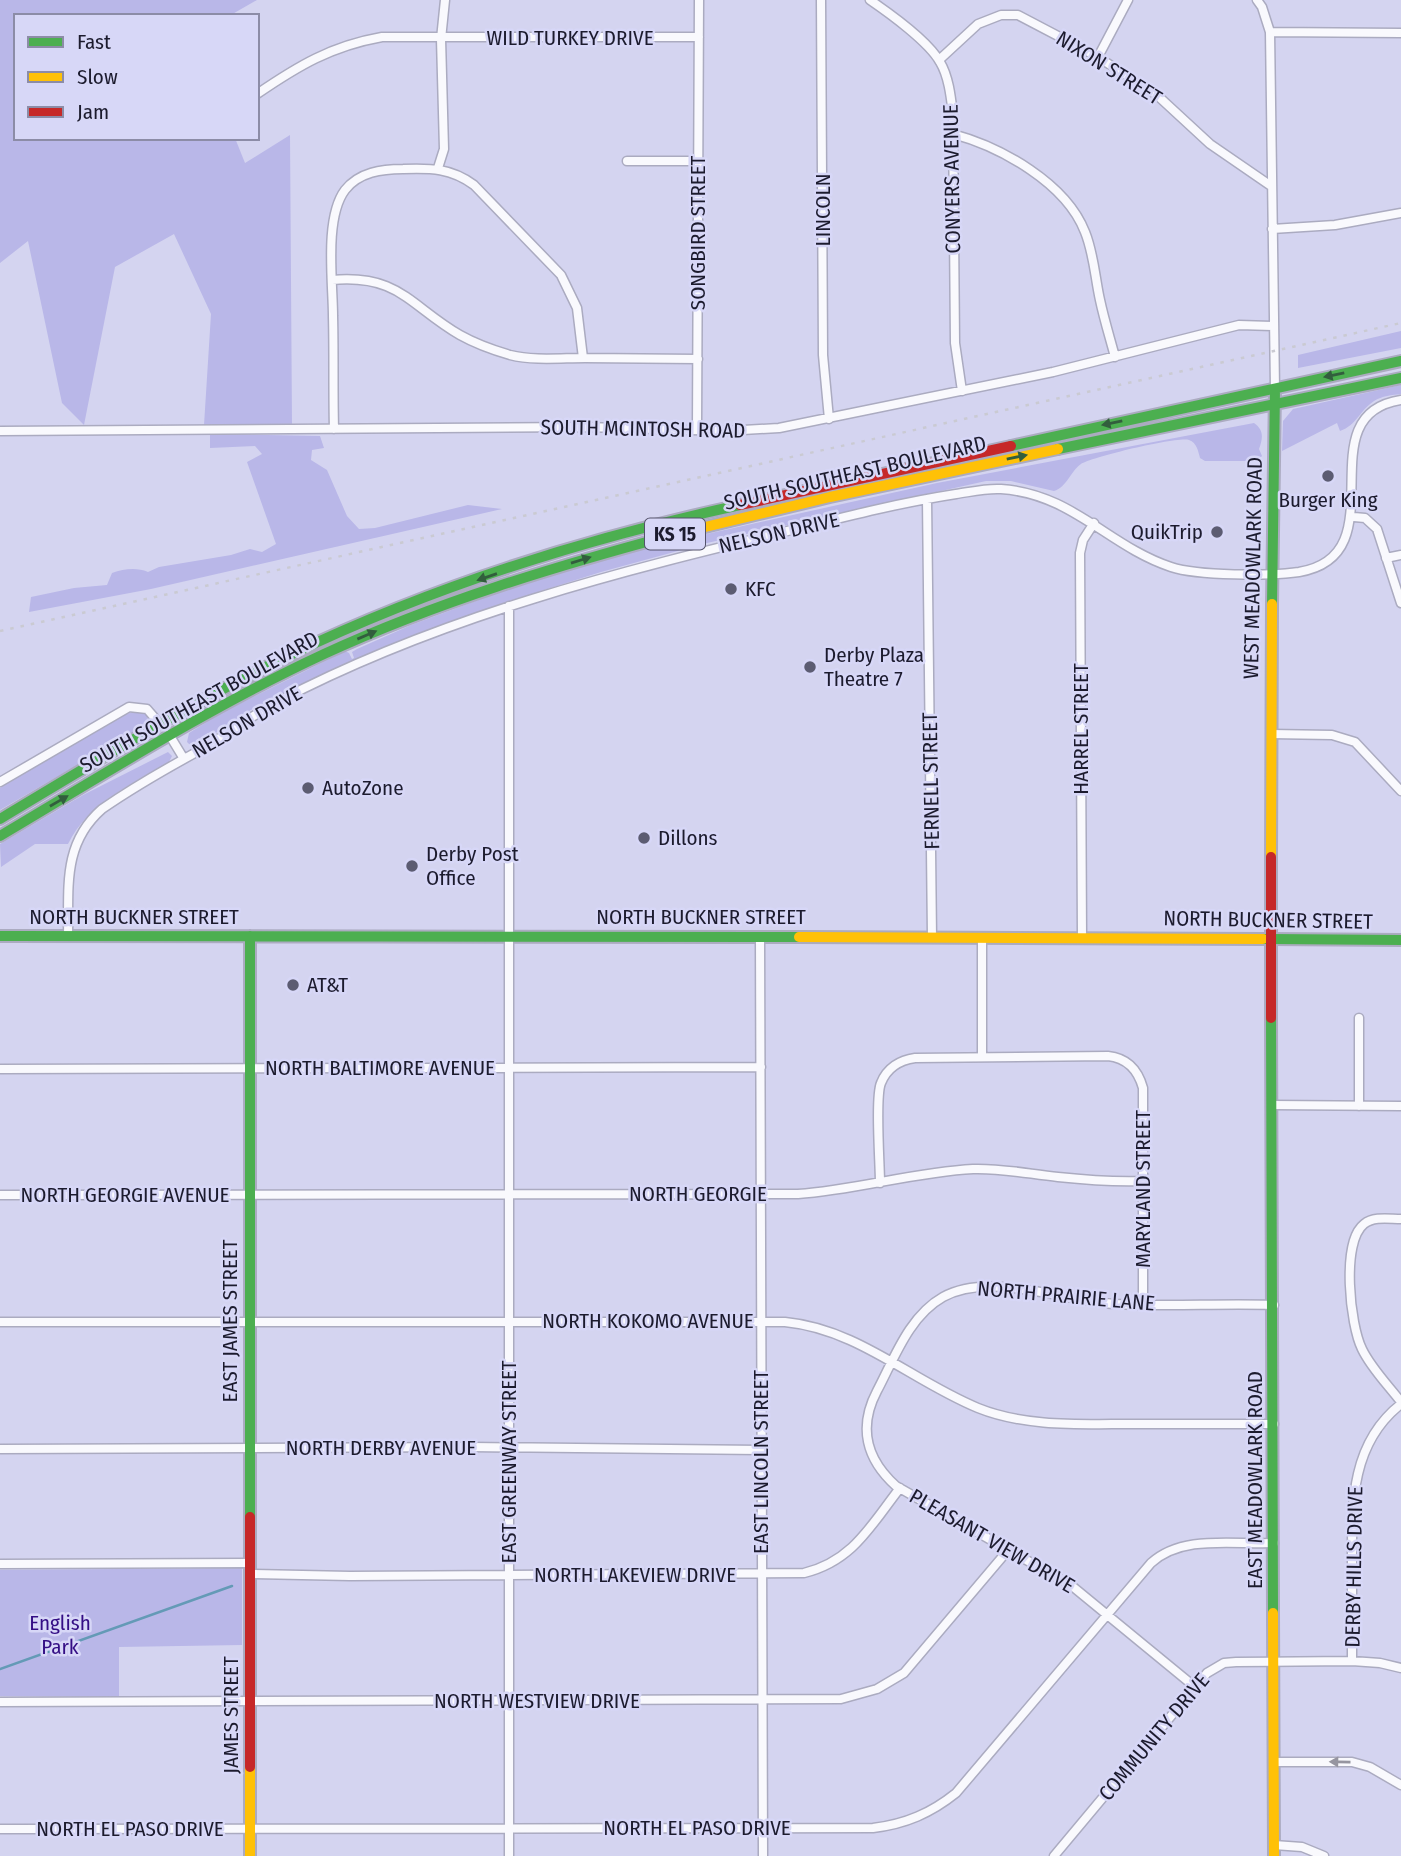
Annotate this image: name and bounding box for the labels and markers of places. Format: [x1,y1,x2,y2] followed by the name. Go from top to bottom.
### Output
[1320,468,1336,484] marker: Burger King
[1278,487,1378,513] place label: Burger King
[1131,519,1203,545] place label: QuikTrip
[1209,524,1225,540] marker: QuikTrip
[745,576,776,602] place label: KFC
[723,581,739,597] marker: KFC
[824,642,924,692] place label: Derby Plaza Theatre 7
[802,659,818,675] marker: Derby Plaza Theatre 7
[322,775,404,801] place label: AutoZone
[300,780,316,796] marker: AutoZone
[658,825,718,851] place label: Dillons
[636,830,652,846] marker: Dillons
[426,841,519,891] place label: Derby Post Office
[404,858,420,874] marker: Derby Post Office
[307,972,348,998] place label: AT&T
[285,977,301,993] marker: AT&T

